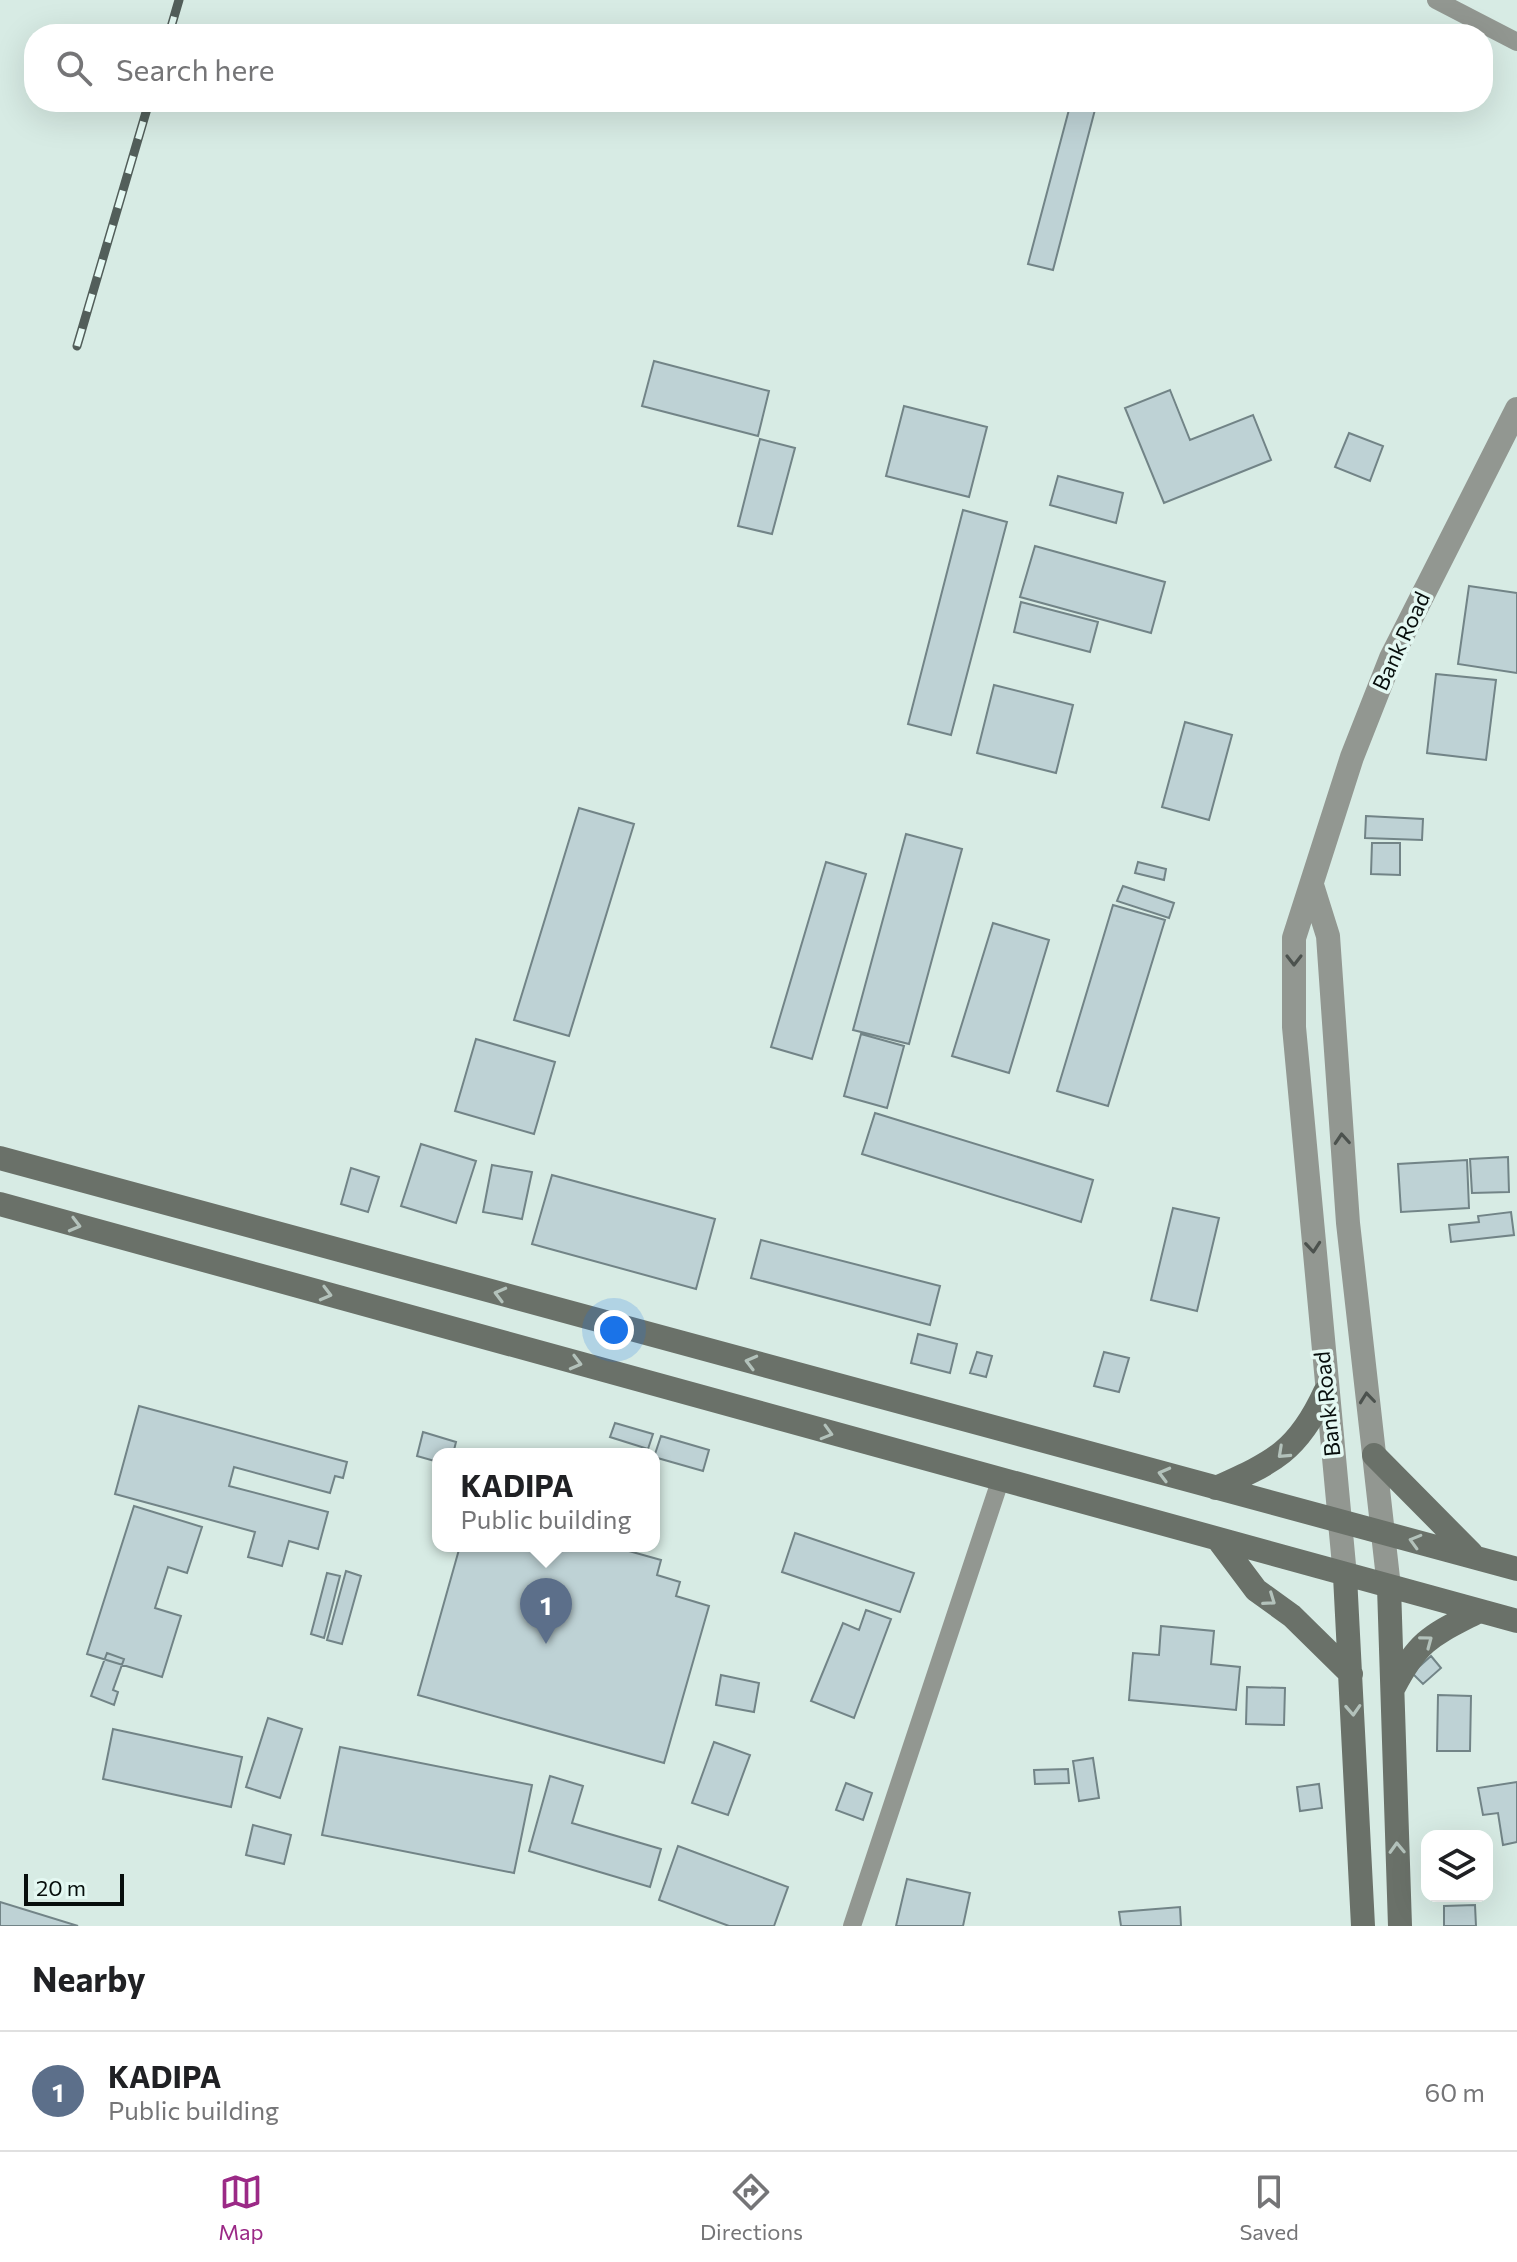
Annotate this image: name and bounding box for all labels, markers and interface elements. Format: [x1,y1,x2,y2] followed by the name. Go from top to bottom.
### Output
[24,24,1493,112] search box
[52,46,96,90] icon: search
[116,50,275,87] text: Search here
[1366,587,1435,694] street label: Bank Road
[1285,954,1303,967] one-way arrow
[1334,1133,1351,1146] one-way arrow
[68,1215,82,1232] one-way arrow
[1304,1241,1321,1254] one-way arrow
[318,1285,332,1301] one-way arrow
[493,1286,507,1303] one-way arrow
[594,1310,634,1350] your location
[1308,1350,1345,1458] street label: Bank Road
[569,1354,583,1371] one-way arrow
[744,1354,758,1371] one-way arrow
[1359,1391,1376,1404] one-way arrow
[819,1424,833,1440] one-way arrow
[1277,1443,1292,1457] one-way arrow
[432,1448,660,1552] popup
[460,1466,574,1503] text: KADIPA
[1157,1467,1171,1483] one-way arrow
[460,1503,632,1534] text: Public building
[1408,1533,1422,1550] one-way arrow
[520,1578,572,1644] pin: 1
[1262,1590,1276,1605] one-way arrow
[1418,1636,1433,1650] one-way arrow
[1344,1704,1361,1717] one-way arrow
[1421,1830,1493,1902] map controls
[1421,1830,1493,1902] button: layers
[1389,1841,1406,1854] one-way arrow
[24,1870,124,1906] scale bar
[36,1874,86,1901] text: 20 m
[32,1957,146,1999] text: Nearby
[108,2057,221,2094] text: KADIPA
[52,2076,64,2107] text: 1
[1425,2076,1485,2107] text: 60 m
[108,2094,279,2125] text: Public building
[218,2170,264,2245] tab: Map
[700,2170,803,2245] tab: Directions
[1239,2170,1299,2245] tab: Saved

